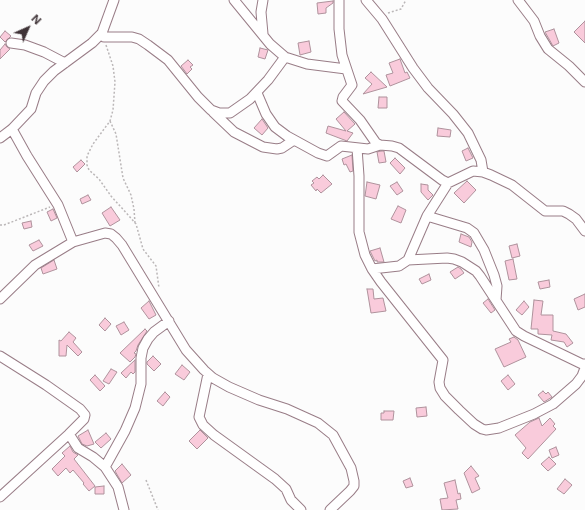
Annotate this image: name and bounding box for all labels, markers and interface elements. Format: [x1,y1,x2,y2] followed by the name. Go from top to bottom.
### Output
[8,8,48,48] north arrow
[29,12,44,27] text: N

